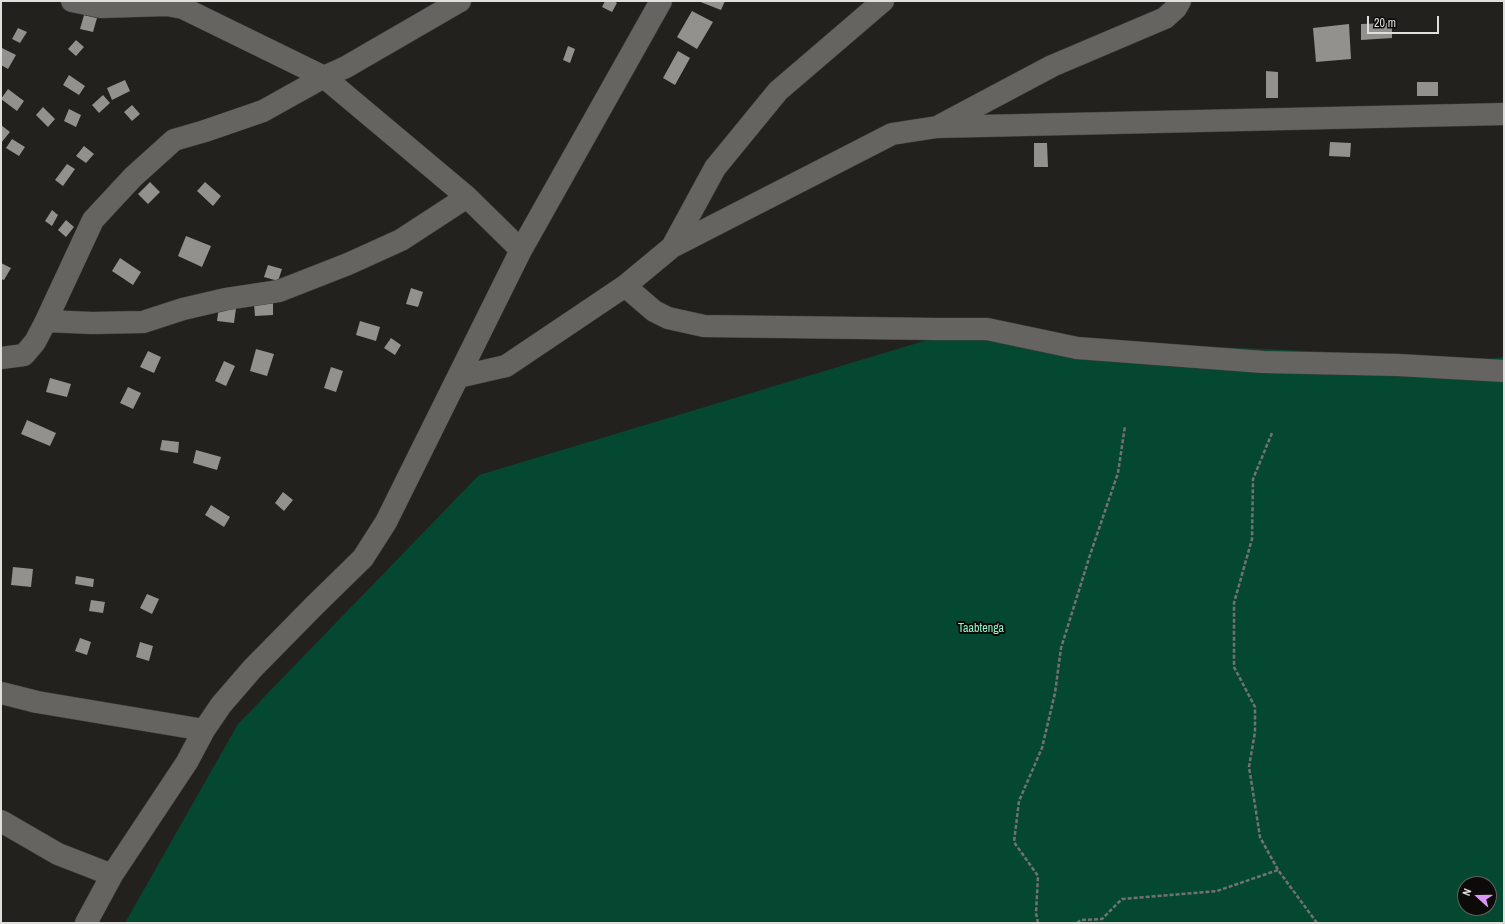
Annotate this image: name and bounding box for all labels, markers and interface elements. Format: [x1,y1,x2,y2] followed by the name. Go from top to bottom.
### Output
[1369,8,1441,34] scale bar
[1374,15,1396,31] text: 20 m
[958,622,1004,636] park label: Taabtenga
[1457,876,1497,916] north arrow
[1459,887,1474,898] text: N

